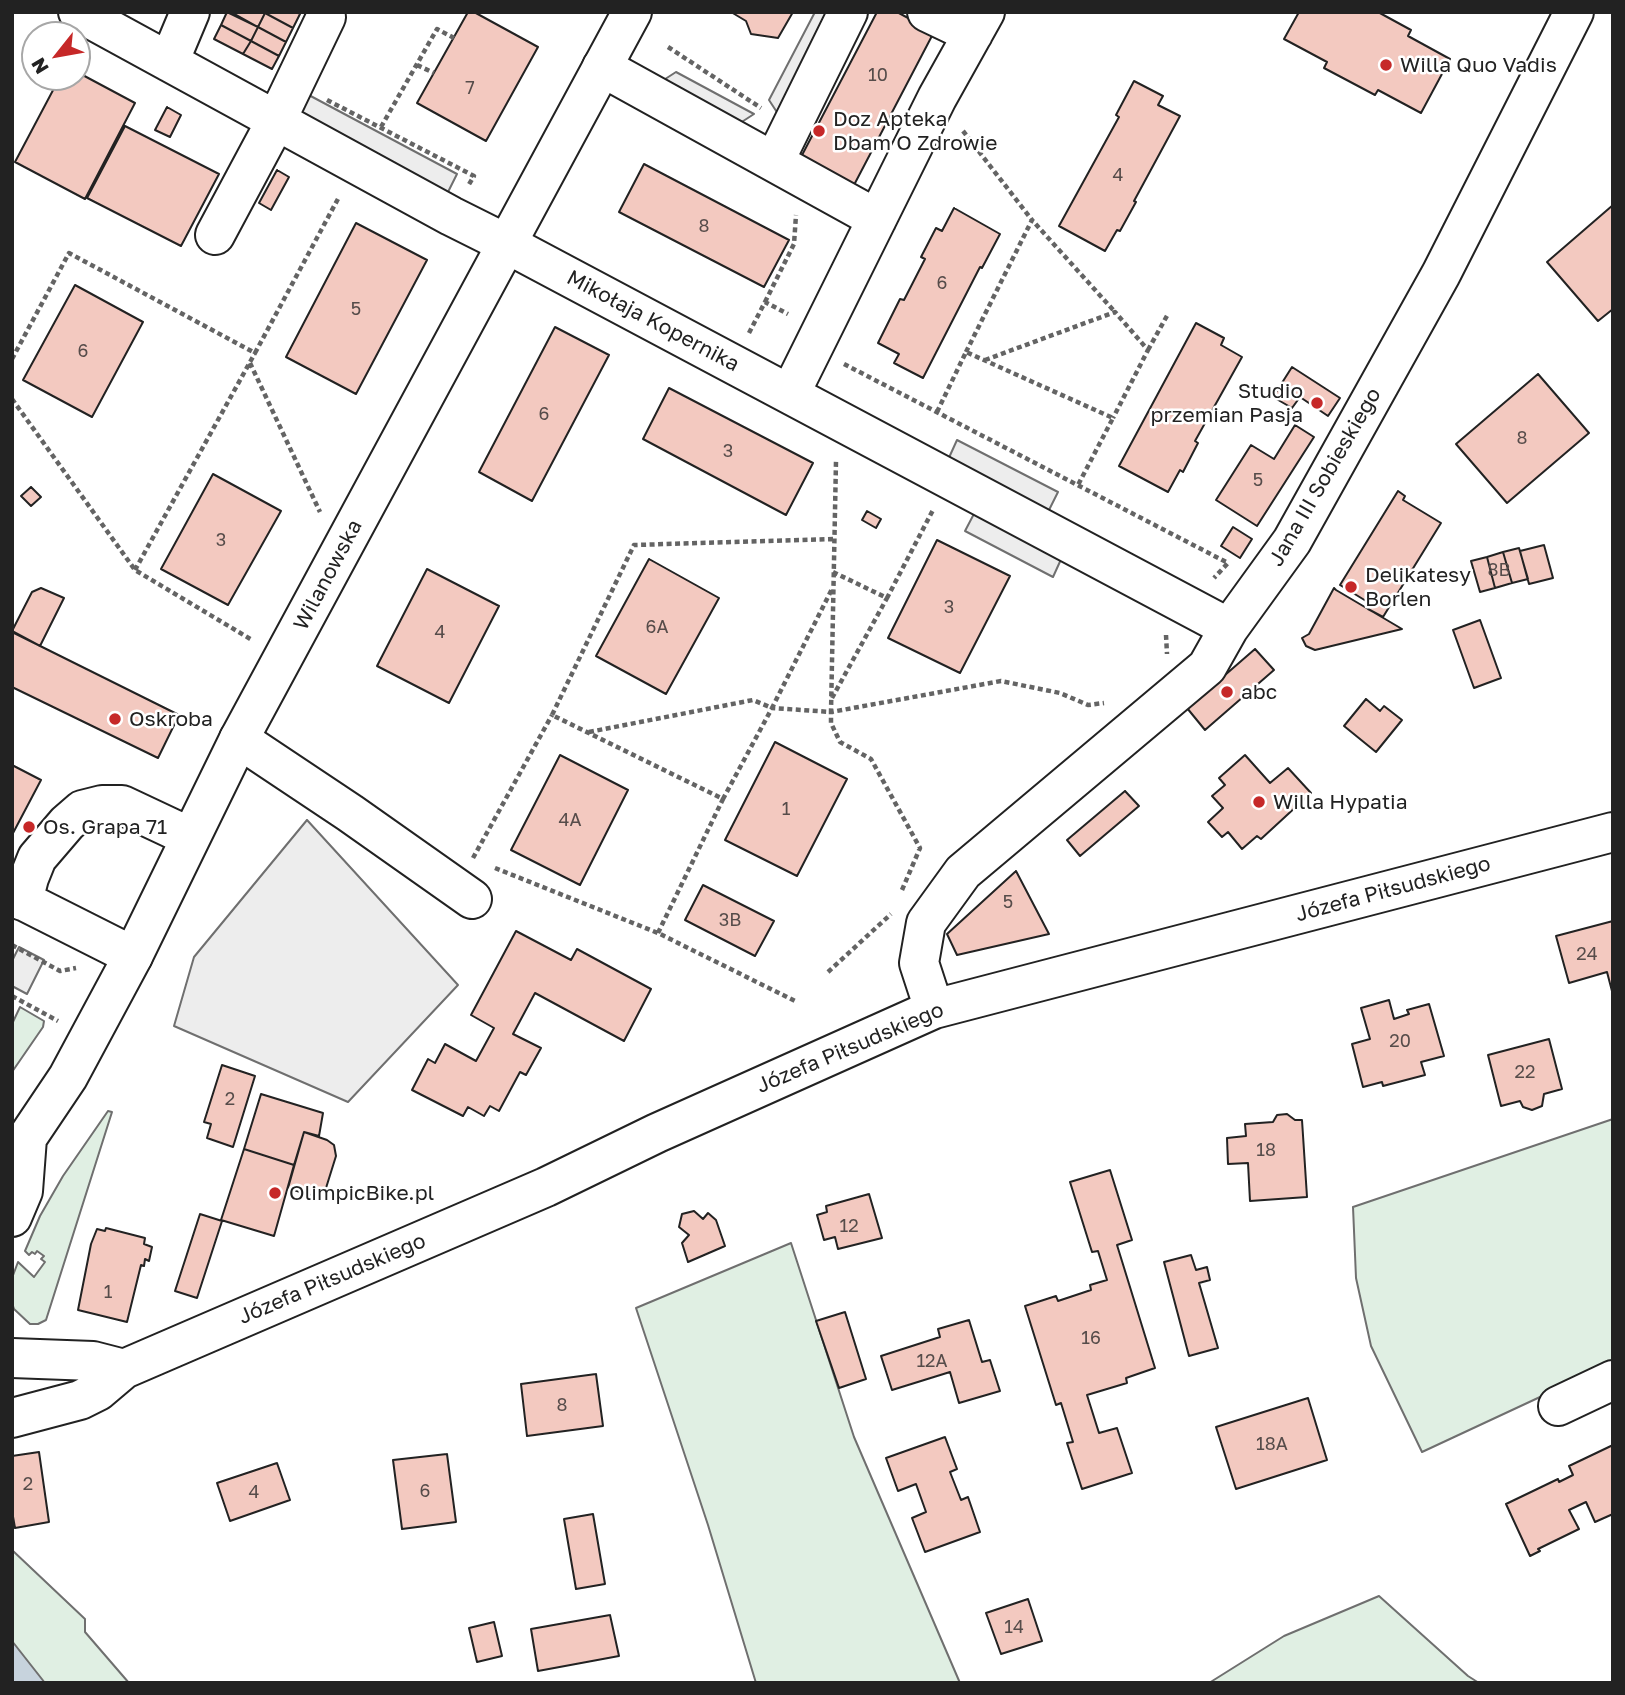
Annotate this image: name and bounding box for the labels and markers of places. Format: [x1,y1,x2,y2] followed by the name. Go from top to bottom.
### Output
[1400,52,1557,78] place label: Willa Quo Vadis
[1378,57,1394,73] marker: Willa Quo Vadis
[833,106,997,156] place label: Doz Apteka Dbam O Zdrowie
[811,123,827,139] marker: Doz Apteka Dbam O Zdrowie
[1151,378,1303,428] place label: Studio przemian Pasja
[1309,395,1325,411] marker: Studio przemian Pasja
[1365,562,1471,612] place label: Delikatesy Borlen
[1343,579,1359,595] marker: Delikatesy Borlen
[1241,679,1277,705] place label: abc
[1219,684,1235,700] marker: abc
[129,706,213,732] place label: Oskroba
[107,711,123,727] marker: Oskroba
[1273,789,1408,815] place label: Willa Hypatia
[1251,794,1267,810] marker: Willa Hypatia
[43,814,167,840] place label: Os. Grapa 71
[21,819,37,835] marker: Os. Grapa 71
[289,1180,434,1206] place label: OlimpicBike.pl
[267,1185,283,1201] marker: OlimpicBike.pl

